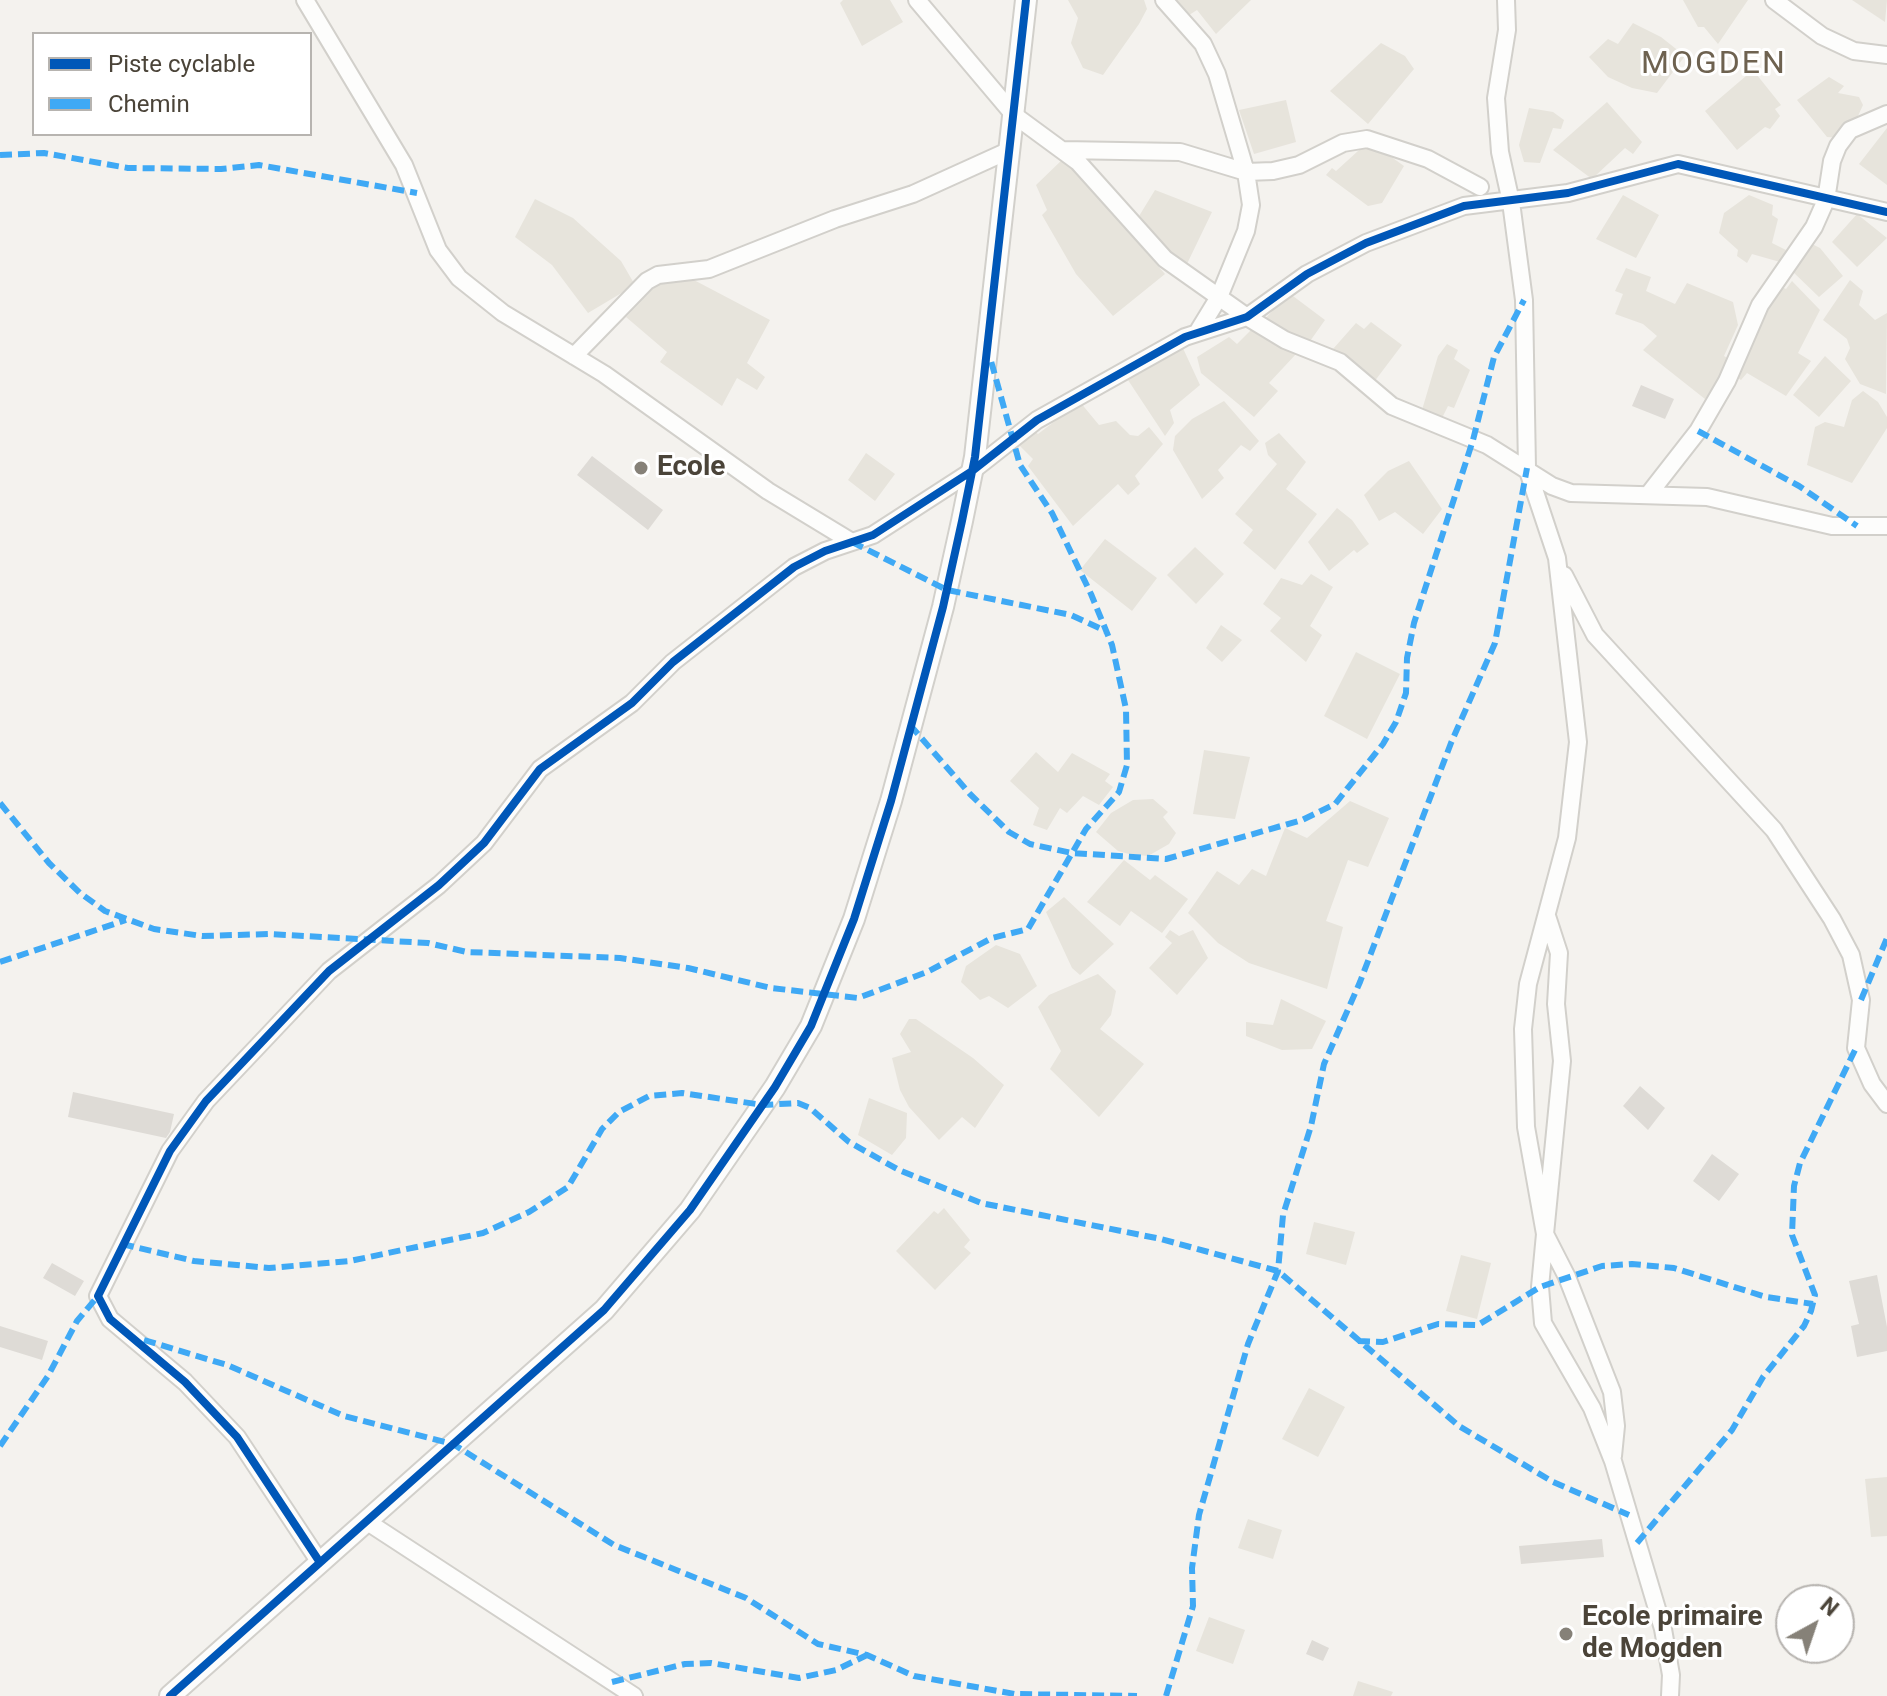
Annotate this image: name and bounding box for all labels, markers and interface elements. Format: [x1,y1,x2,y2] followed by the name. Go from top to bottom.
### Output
[32,32,312,136] legend
[1641,46,1787,84] district label: MOGDEN
[108,50,255,78] text: Piste cyclable
[108,90,190,118] text: Chemin
[657,451,725,485] place label: Ecole
[632,459,650,477] marker: Ecole
[1775,1584,1855,1664] north arrow
[1815,1592,1843,1621] text: N
[1582,1601,1763,1667] place label: Ecole primaire de Mogden
[1557,1625,1575,1643] marker: Ecole primaire de Mogden

